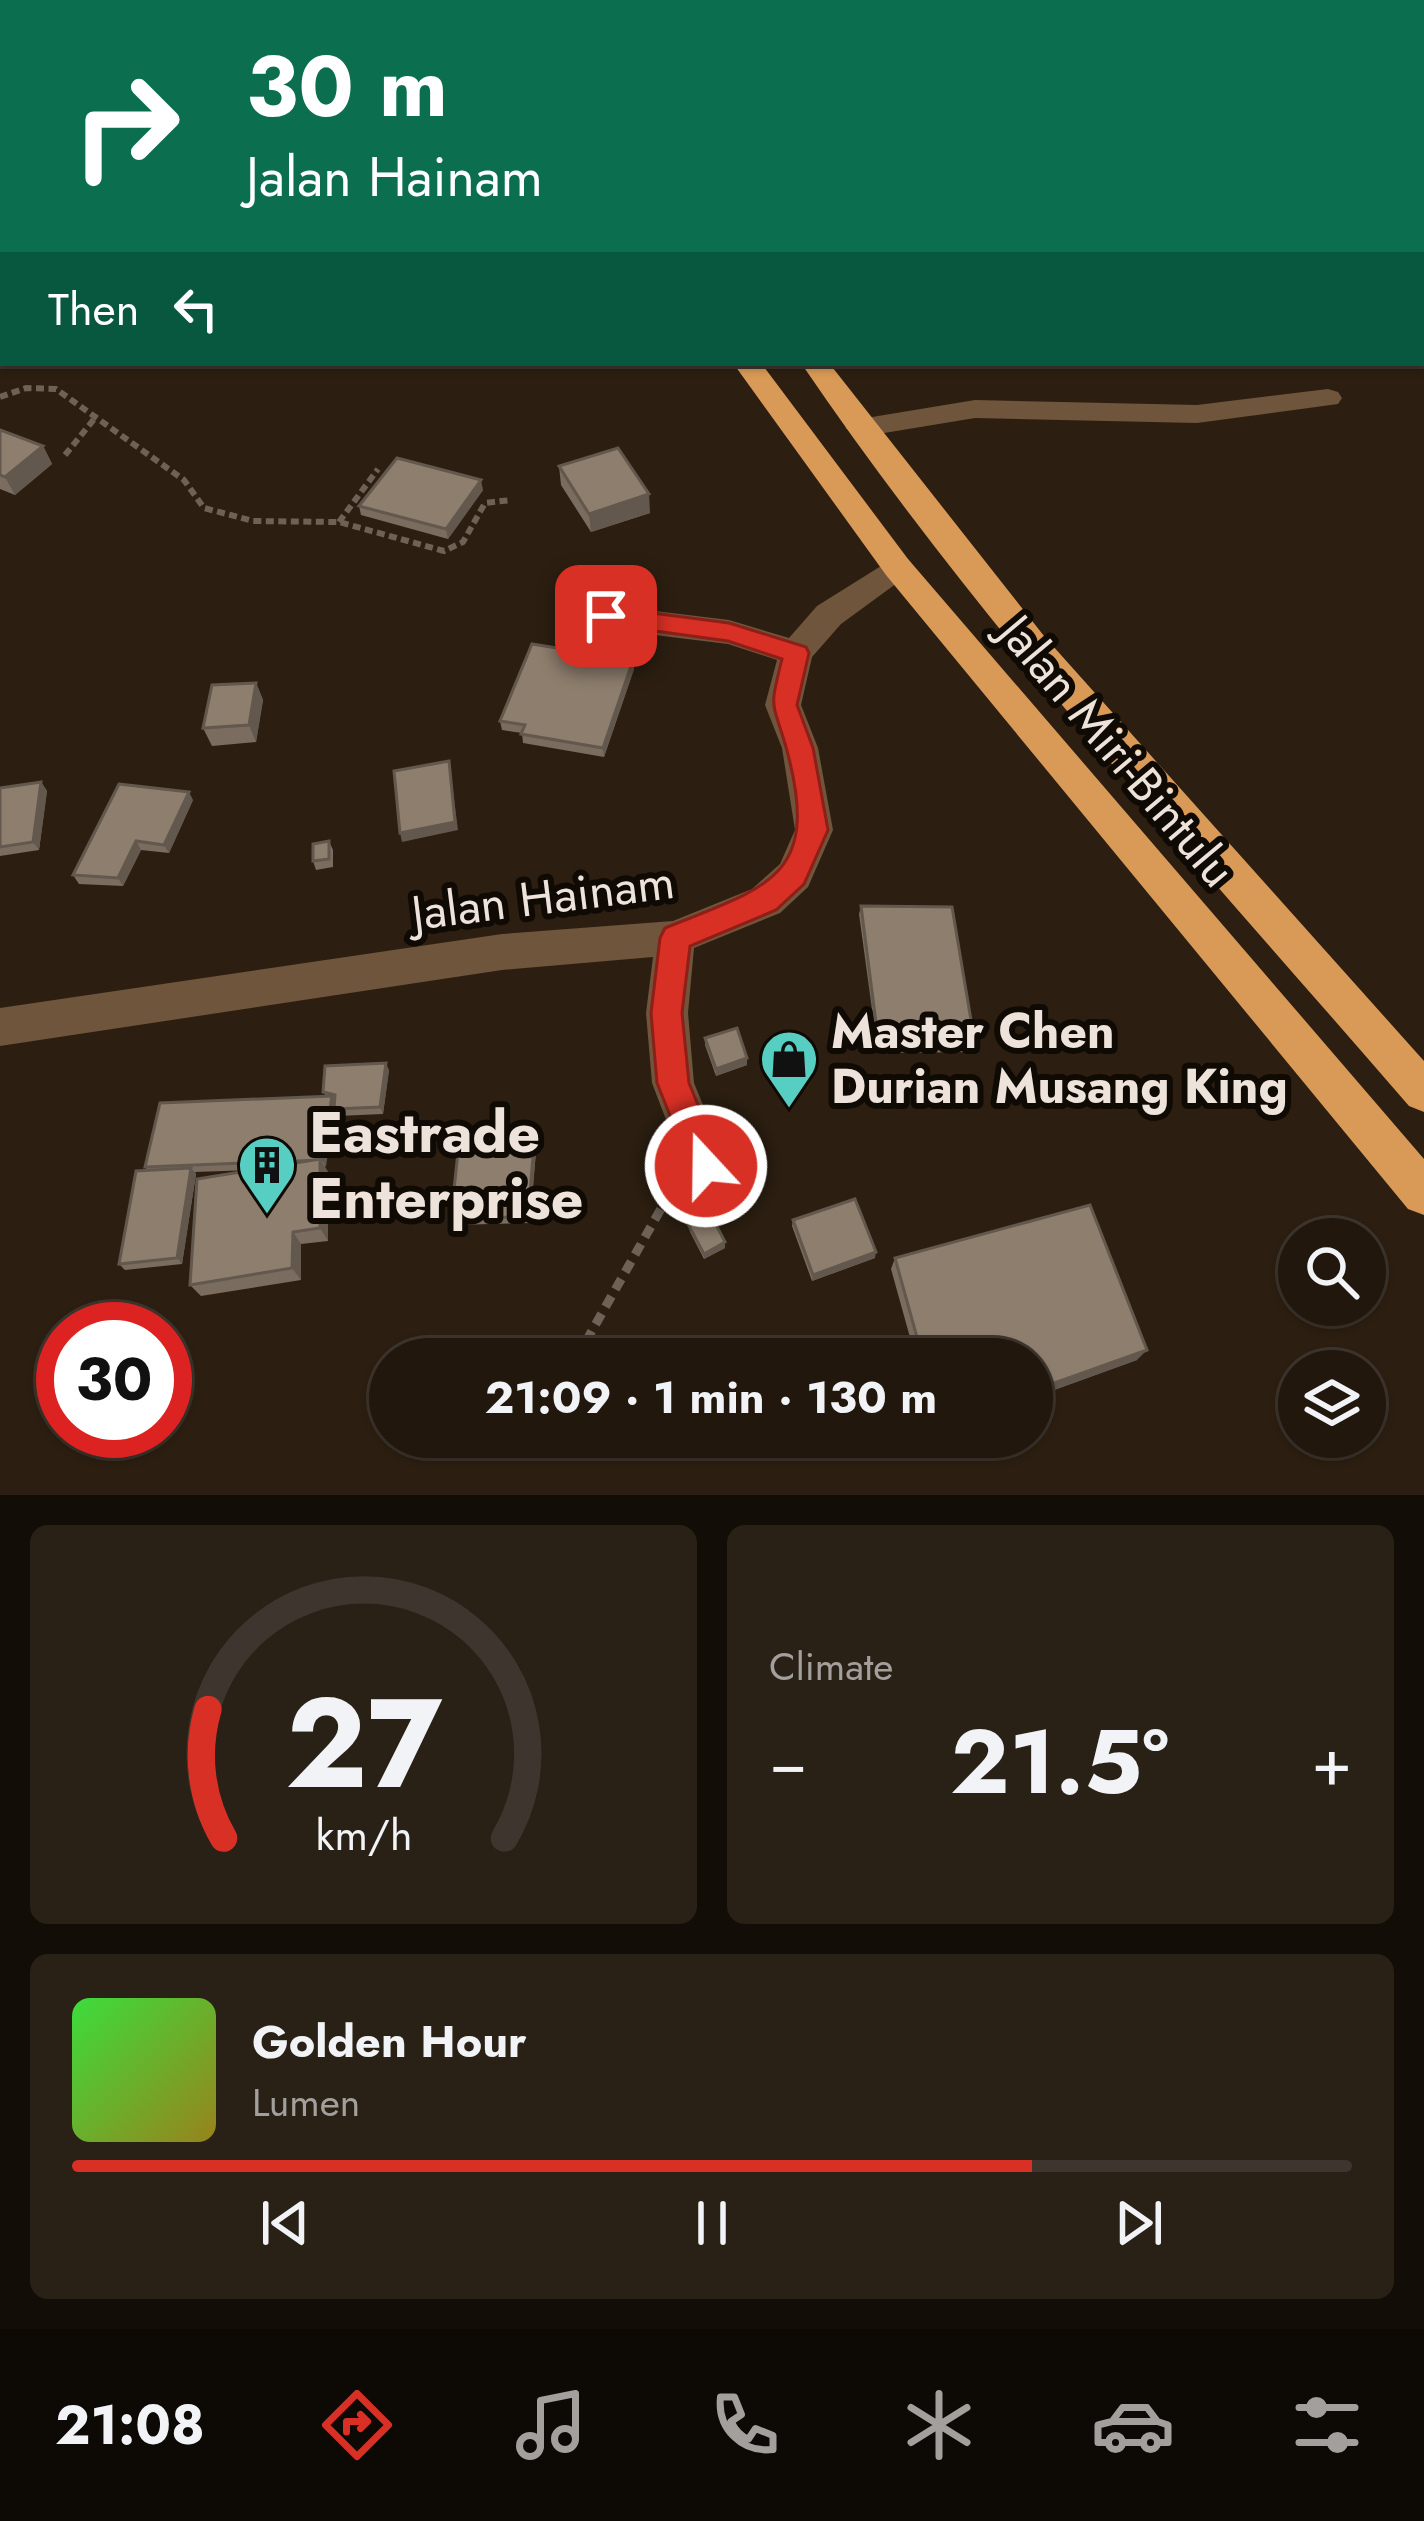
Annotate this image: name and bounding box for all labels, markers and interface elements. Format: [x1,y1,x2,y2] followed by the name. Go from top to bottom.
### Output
[246,26,448,148] text: 30 m
[48,48,204,204] icon: right
[246,138,543,216] text: Jalan Hainam
[163,276,229,342] icon: left
[48,277,139,342] text: Then
[555,565,657,667] pin
[573,583,639,649] icon: arrive
[979,596,1252,902] street label: Jalan Miri-Bintulu
[402,847,678,949] street label: Jalan Hainam
[831,997,1288,1121] place label: Master Chen Durian Musang King
[758,1028,820,1110] shop icon: Master Chen Durian Musang King
[309,1091,583,1239] place label: Eastrade Enterprise
[643,1103,769,1229] position arrow
[236,1134,298,1216] building icon: Eastrade Enterprise
[1278,1218,1386,1458] map controls
[1278,1218,1386,1326] button: search
[36,1302,192,1458] speed limit sign: 30
[1278,1350,1386,1458] button: layers
[485,1365,937,1430] text: 21:09 · 1 min · 130 m
[769,1638,893,1695] text: Climate
[285,1653,442,1834] text: 27
[950,1697,1169,1827] text: 21.5°
[769,1714,808,1810] text: −
[1311,1714,1352,1810] text: +
[315,1803,412,1865] text: km/h
[252,2009,527,2074] text: Golden Hour
[252,2074,360,2131] text: Lumen
[252,2190,318,2256] icon: previous
[679,2190,745,2256] icon: pause
[1106,2190,1172,2256] icon: next
[315,2383,399,2467] icon: directions
[509,2383,593,2467] icon: music
[703,2383,787,2467] icon: phone
[897,2383,981,2467] icon: climate
[1091,2383,1175,2467] icon: car
[1285,2383,1369,2467] icon: filters
[55,2386,205,2464] text: 21:08

